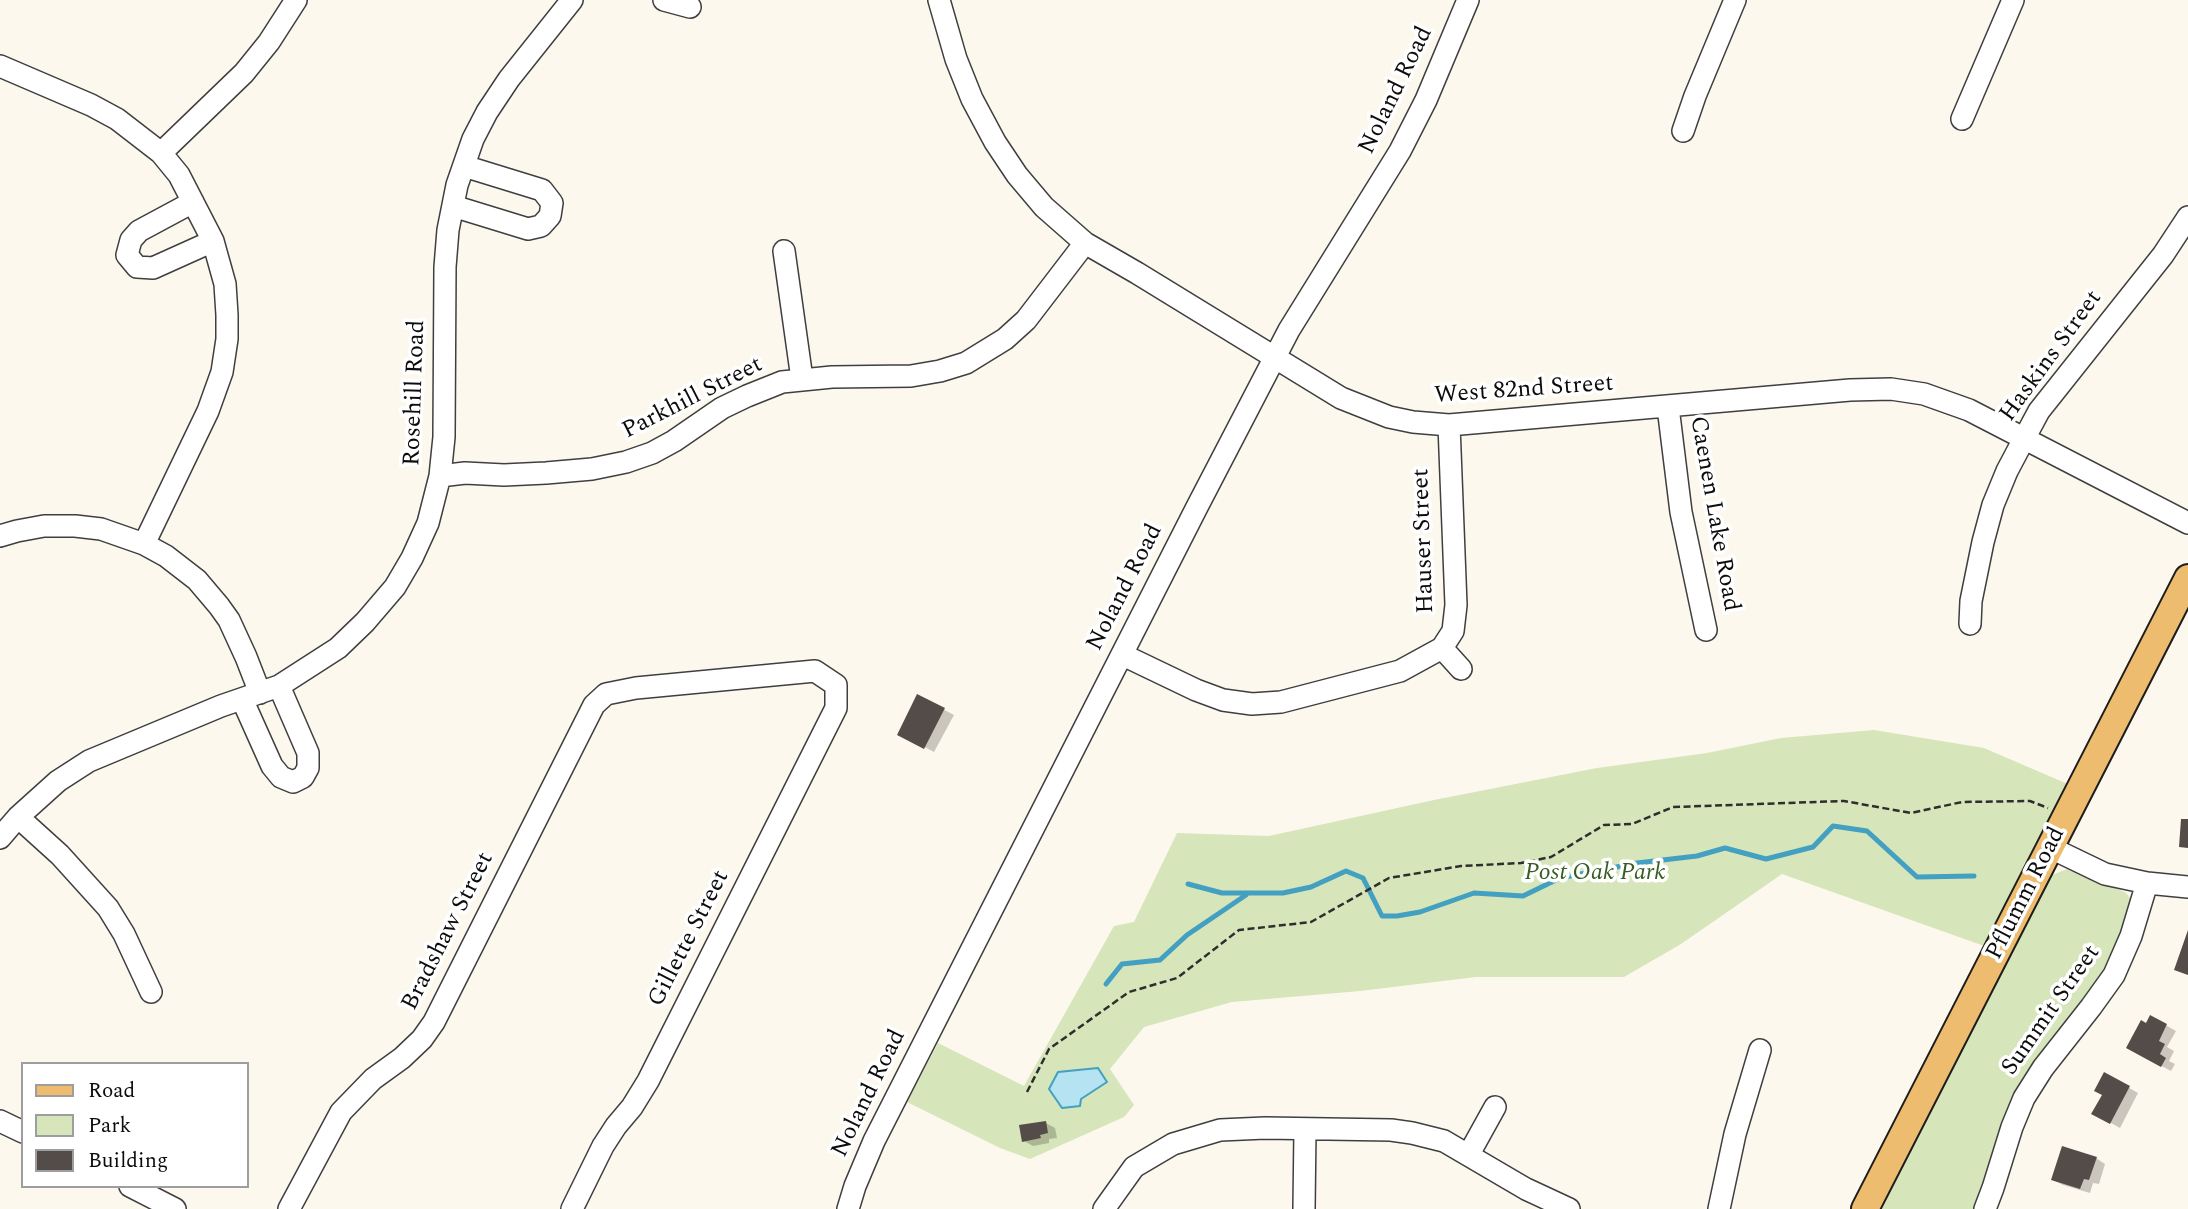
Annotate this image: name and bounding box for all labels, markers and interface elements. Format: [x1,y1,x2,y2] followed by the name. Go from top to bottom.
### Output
[1354,22,1440,160] street label: Noland Road
[1995,286,2109,428] street label: Haskins Street
[399,319,433,467] street label: Rosehill Road
[618,351,768,447] street label: Parkhill Street
[1433,370,1615,412] street label: West 82nd Street
[1682,414,1744,614] street label: Caenen Lake Road
[1408,468,1442,614] street label: Hauser Street
[1082,520,1170,656] street label: Noland Road
[1981,823,2073,965] street label: Pflumm Road
[397,848,501,1016] street label: Bradshaw Street
[1525,860,1665,888] park label: Post Oak Park
[643,866,737,1012] street label: Gillette Street
[1997,940,2107,1082] street label: Summit Street
[827,1025,913,1163] street label: Noland Road
[21,1062,248,1188] legend
[88,1075,135,1107] text: Road
[88,1110,131,1142] text: Park
[88,1145,168,1177] text: Building

